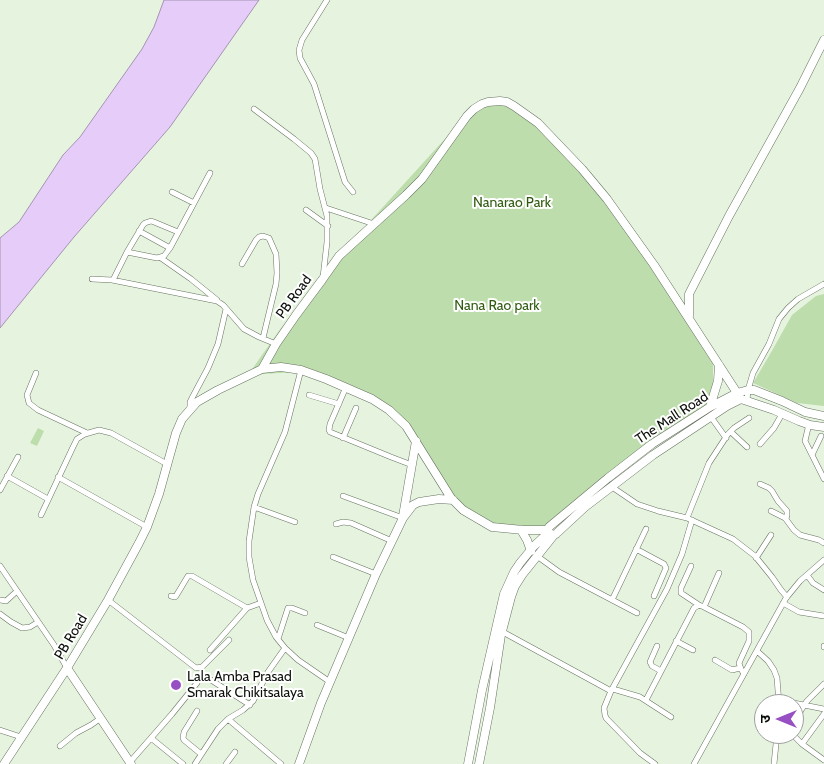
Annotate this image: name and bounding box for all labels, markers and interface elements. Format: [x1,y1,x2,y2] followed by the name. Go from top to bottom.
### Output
[473,195,551,211] park label: Nanarao Park
[273,272,315,322] street label: PB Road
[454,298,540,314] park label: Nana Rao park
[632,388,712,448] street label: The Mall Road
[51,611,91,663] street label: PB Road
[187,669,304,702] place label: Lala Amba Prasad Smarak Chikitsalaya
[169,678,183,692] marker: Lala Amba Prasad Smarak Chikitsalaya
[754,694,804,744] north arrow
[756,715,774,723] text: उ

